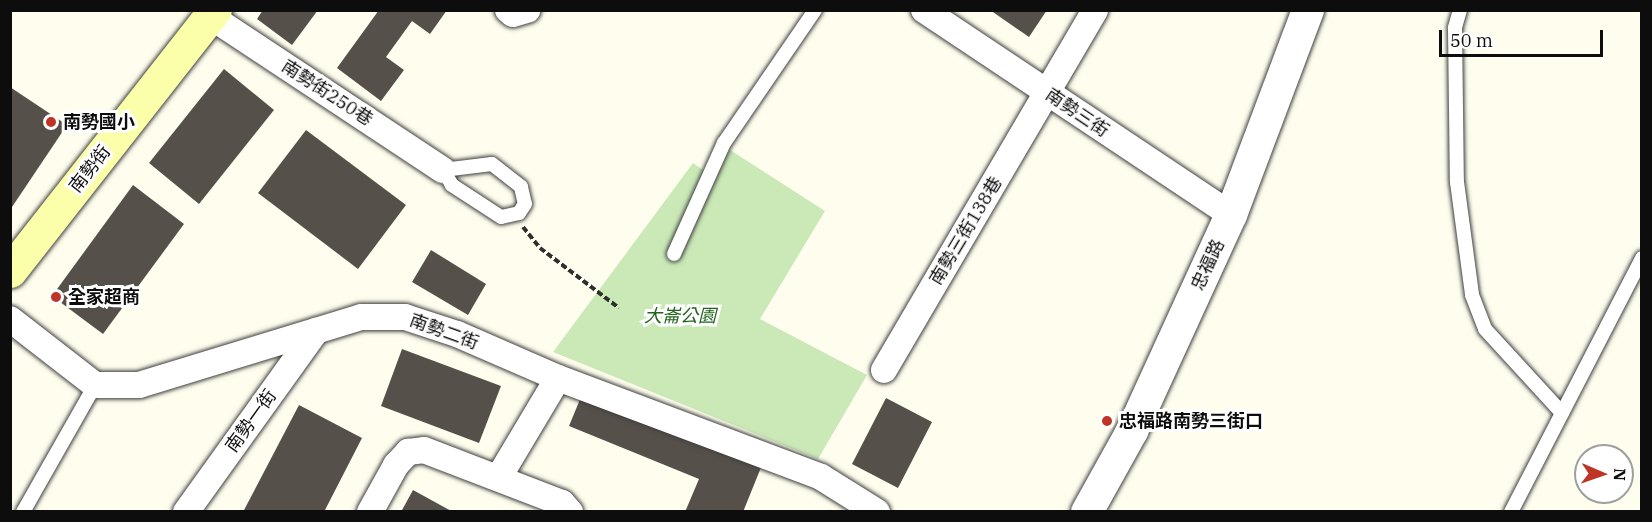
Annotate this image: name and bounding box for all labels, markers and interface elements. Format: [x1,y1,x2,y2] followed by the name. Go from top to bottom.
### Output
[1442,18,1606,56] scale bar
[1450,29,1493,52] text: 50 m
[277,56,377,130] street label: 南勢街250巷
[1041,84,1113,142] street label: 南勢三街
[63,111,135,133] place label: 南勢國小
[44,115,58,129] marker: 南勢國小
[65,141,115,197] street label: 南勢街
[925,173,1007,289] street label: 南勢三街138巷
[1187,236,1229,294] street label: 忠福路
[68,286,140,308] place label: 全家超商
[49,290,63,304] marker: 全家超商
[644,305,716,327] park label: 大崙公園
[406,310,482,354] street label: 南勢二街
[221,386,281,456] street label: 南勢一街
[1119,410,1263,432] place label: 忠福路南勢三街口
[1100,414,1114,428] marker: 忠福路南勢三街口
[1574,444,1634,504] north arrow
[1610,468,1630,481] text: N

